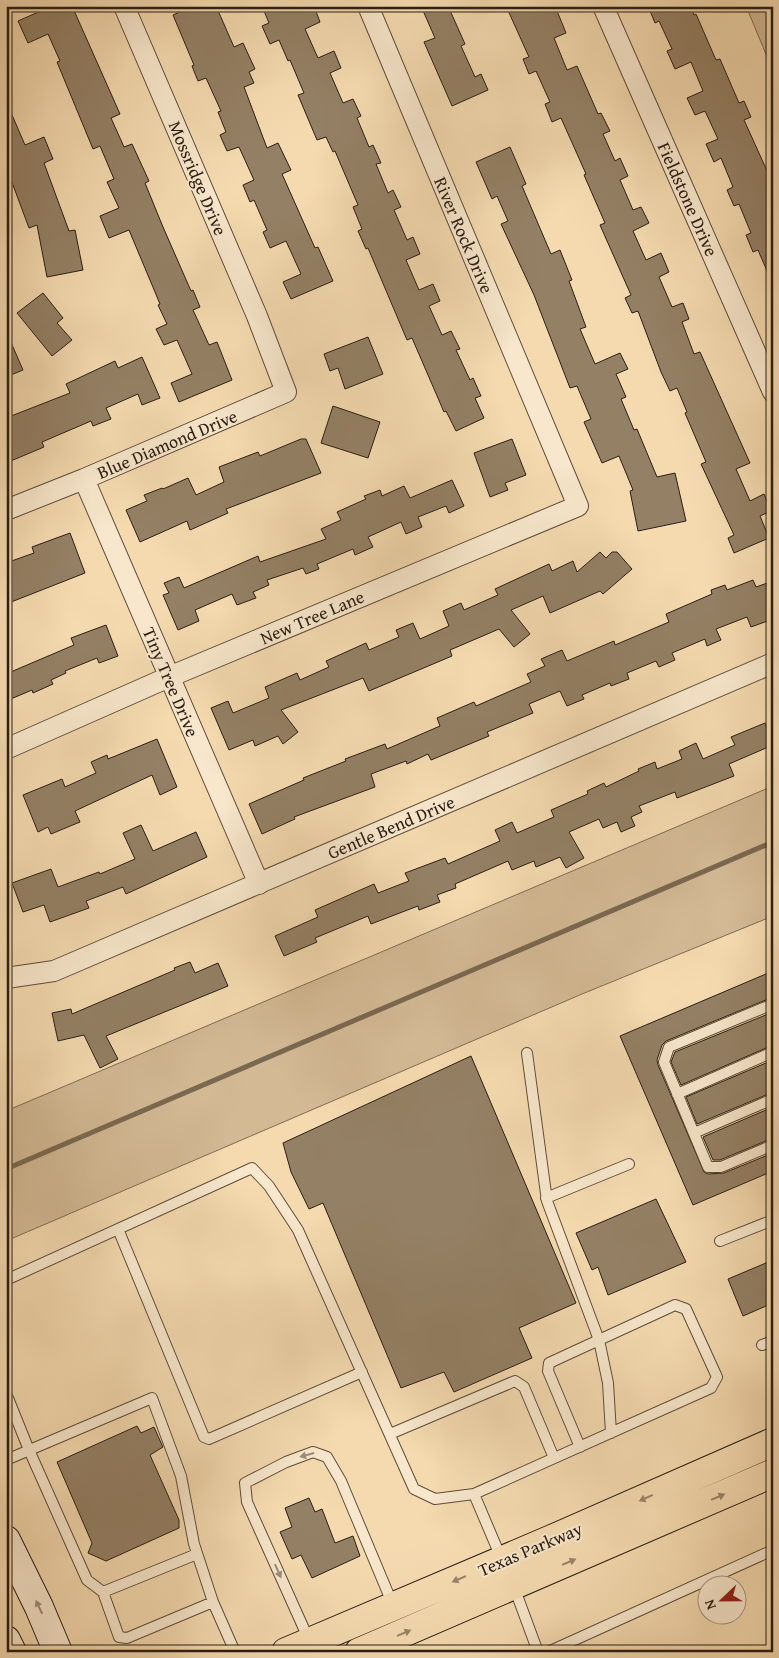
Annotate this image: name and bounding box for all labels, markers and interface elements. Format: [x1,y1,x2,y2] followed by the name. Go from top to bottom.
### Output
[162,117,234,239] street label: Mossridge Drive
[651,138,725,260] street label: Fieldstone Drive
[427,172,501,298] street label: River Rock Drive
[93,402,241,486] street label: Blue Diamond Drive
[256,583,368,651] street label: New Tree Lane
[136,623,206,741] street label: Tiny Tree Drive
[323,788,459,866] street label: Gentle Bend Drive
[299,1451,315,1459] one-way arrow
[711,1493,725,1501] one-way arrow
[639,1495,653,1503] one-way arrow
[474,1515,586,1583] street label: Texas Parkway
[562,1557,576,1565] one-way arrow
[274,1564,282,1578] one-way arrow
[452,1575,466,1583] one-way arrow
[696,1576,746,1626] north arrow
[699,1596,721,1613] text: N
[35,1600,43,1614] one-way arrow
[397,1628,411,1636] one-way arrow

